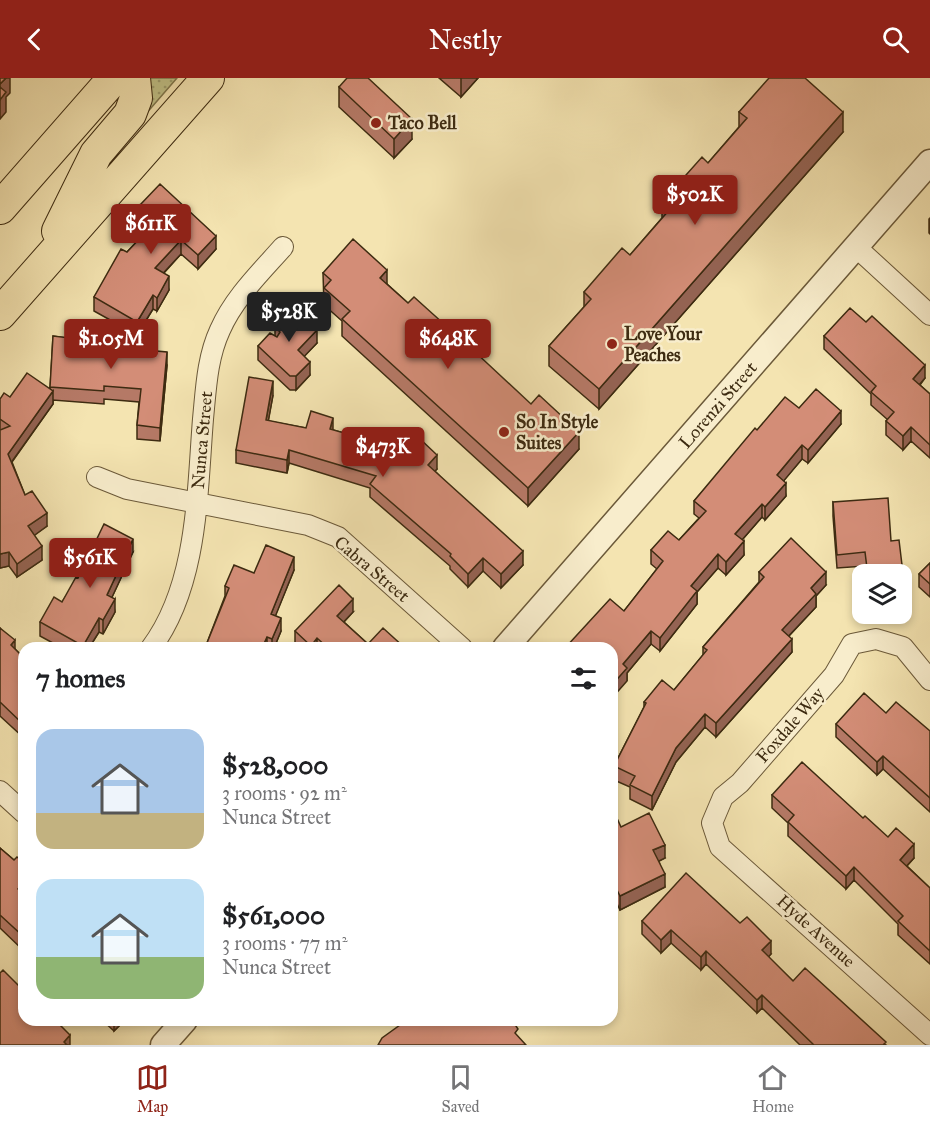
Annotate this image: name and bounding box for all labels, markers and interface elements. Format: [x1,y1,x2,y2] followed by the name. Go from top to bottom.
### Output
[18,23,51,56] icon: back
[429,23,501,56] text: Nestly
[879,23,912,56] icon: search
[387,112,458,134] place label: Taco Bell
[369,116,383,130] marker: Taco Bell
[653,175,737,226] pin: $502K
[667,182,724,206] text: $502K
[109,204,193,255] pin: $611K
[125,211,177,235] text: $611K
[247,292,331,343] pin: $528K
[261,299,317,323] text: $528K
[62,319,160,370] pin: $1.05M
[406,319,490,370] pin: $648K
[624,323,703,366] place label: Love Your Peaches
[78,326,144,350] text: $1.05M
[419,326,477,350] text: $648K
[605,337,619,351] marker: Love Your Peaches
[674,356,762,453] street label: Lorenzi Street
[187,390,217,490] street label: Nunca Street
[516,411,599,454] place label: So In Style Suites
[497,425,511,439] marker: So In Style Suites
[341,427,425,478] pin: $473K
[355,434,411,458] text: $473K
[330,531,415,607] street label: Cabra Street
[48,538,132,589] pin: $561K
[63,545,117,569] text: $561K
[852,564,912,624] map controls
[852,564,912,624] button: layers
[36,662,125,694] text: 7 homes
[567,662,600,695] icon: filters
[751,682,829,767] street label: Foxdale Way
[222,749,328,781] text: $528,000
[84,753,156,825] icon: home
[222,781,347,805] text: 3 rooms · 92 m²
[222,805,331,829] text: Nunca Street
[772,890,860,972] street label: Hyde Avenue
[222,899,325,931] text: $561,000
[84,903,156,975] icon: home
[222,931,347,955] text: 3 rooms · 77 m²
[222,955,331,979] text: Nunca Street
[136,1061,169,1116] tab: Map
[442,1061,480,1116] tab: Saved
[752,1061,794,1116] tab: Home

